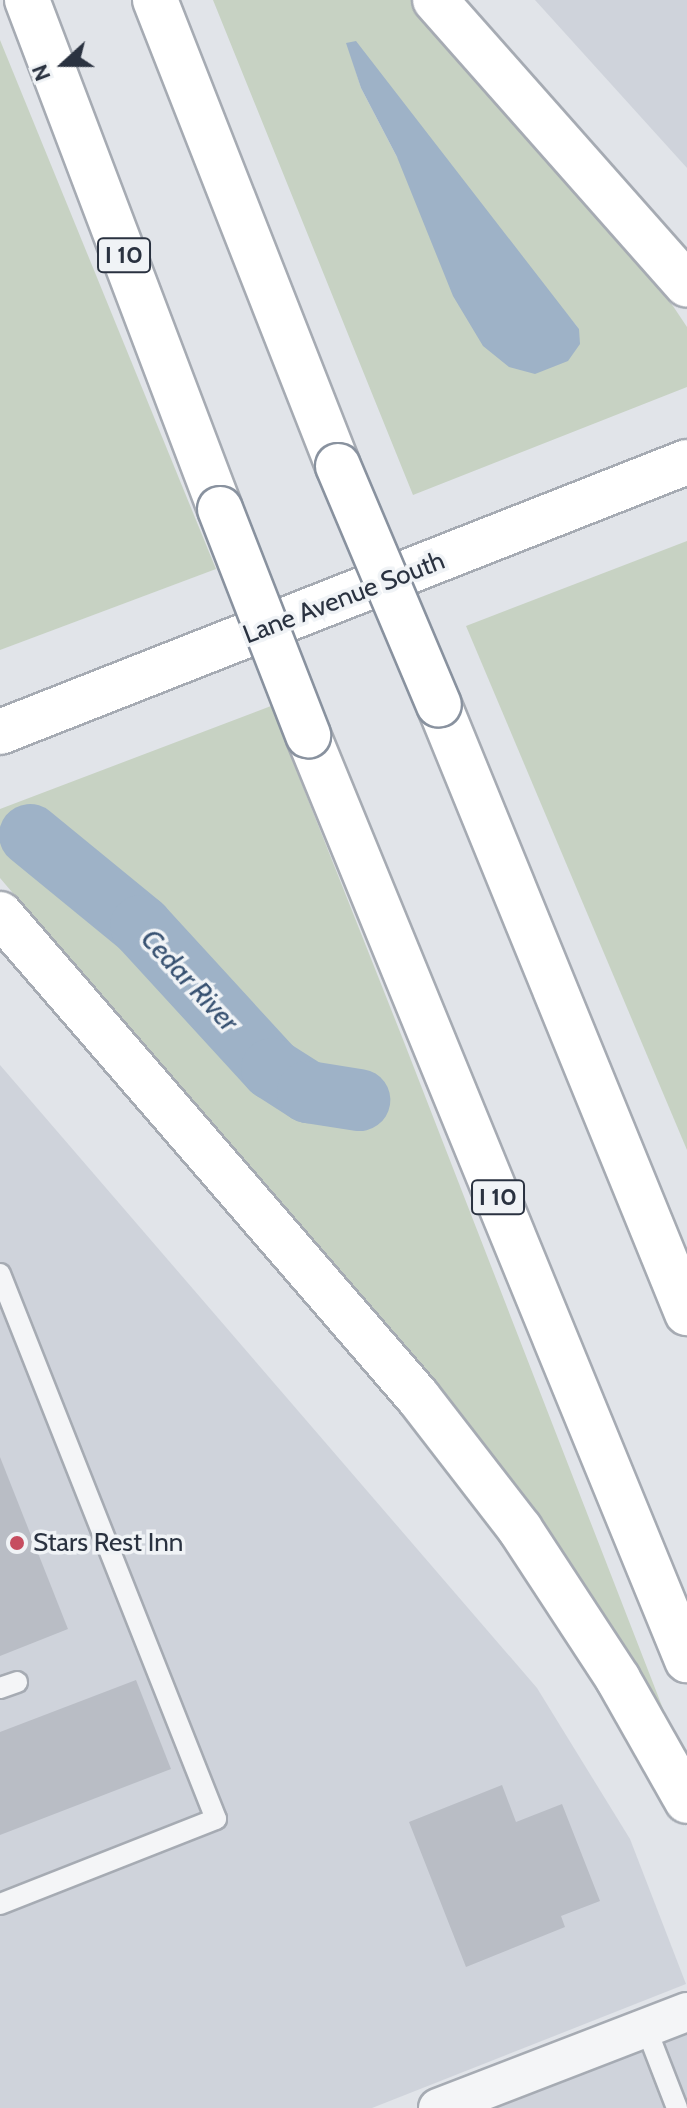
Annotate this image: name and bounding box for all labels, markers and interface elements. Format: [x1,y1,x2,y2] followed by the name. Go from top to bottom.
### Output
[24,24,104,104] north arrow
[26,61,57,85] text: N
[96,235,152,275] road number: I 10
[239,545,449,651] street label: Lane Avenue South
[134,922,246,1038] water label: Cedar River
[470,1177,526,1217] road number: I 10
[33,1527,183,1559] place label: Stars Rest Inn
[8,1534,26,1552] marker: Stars Rest Inn

